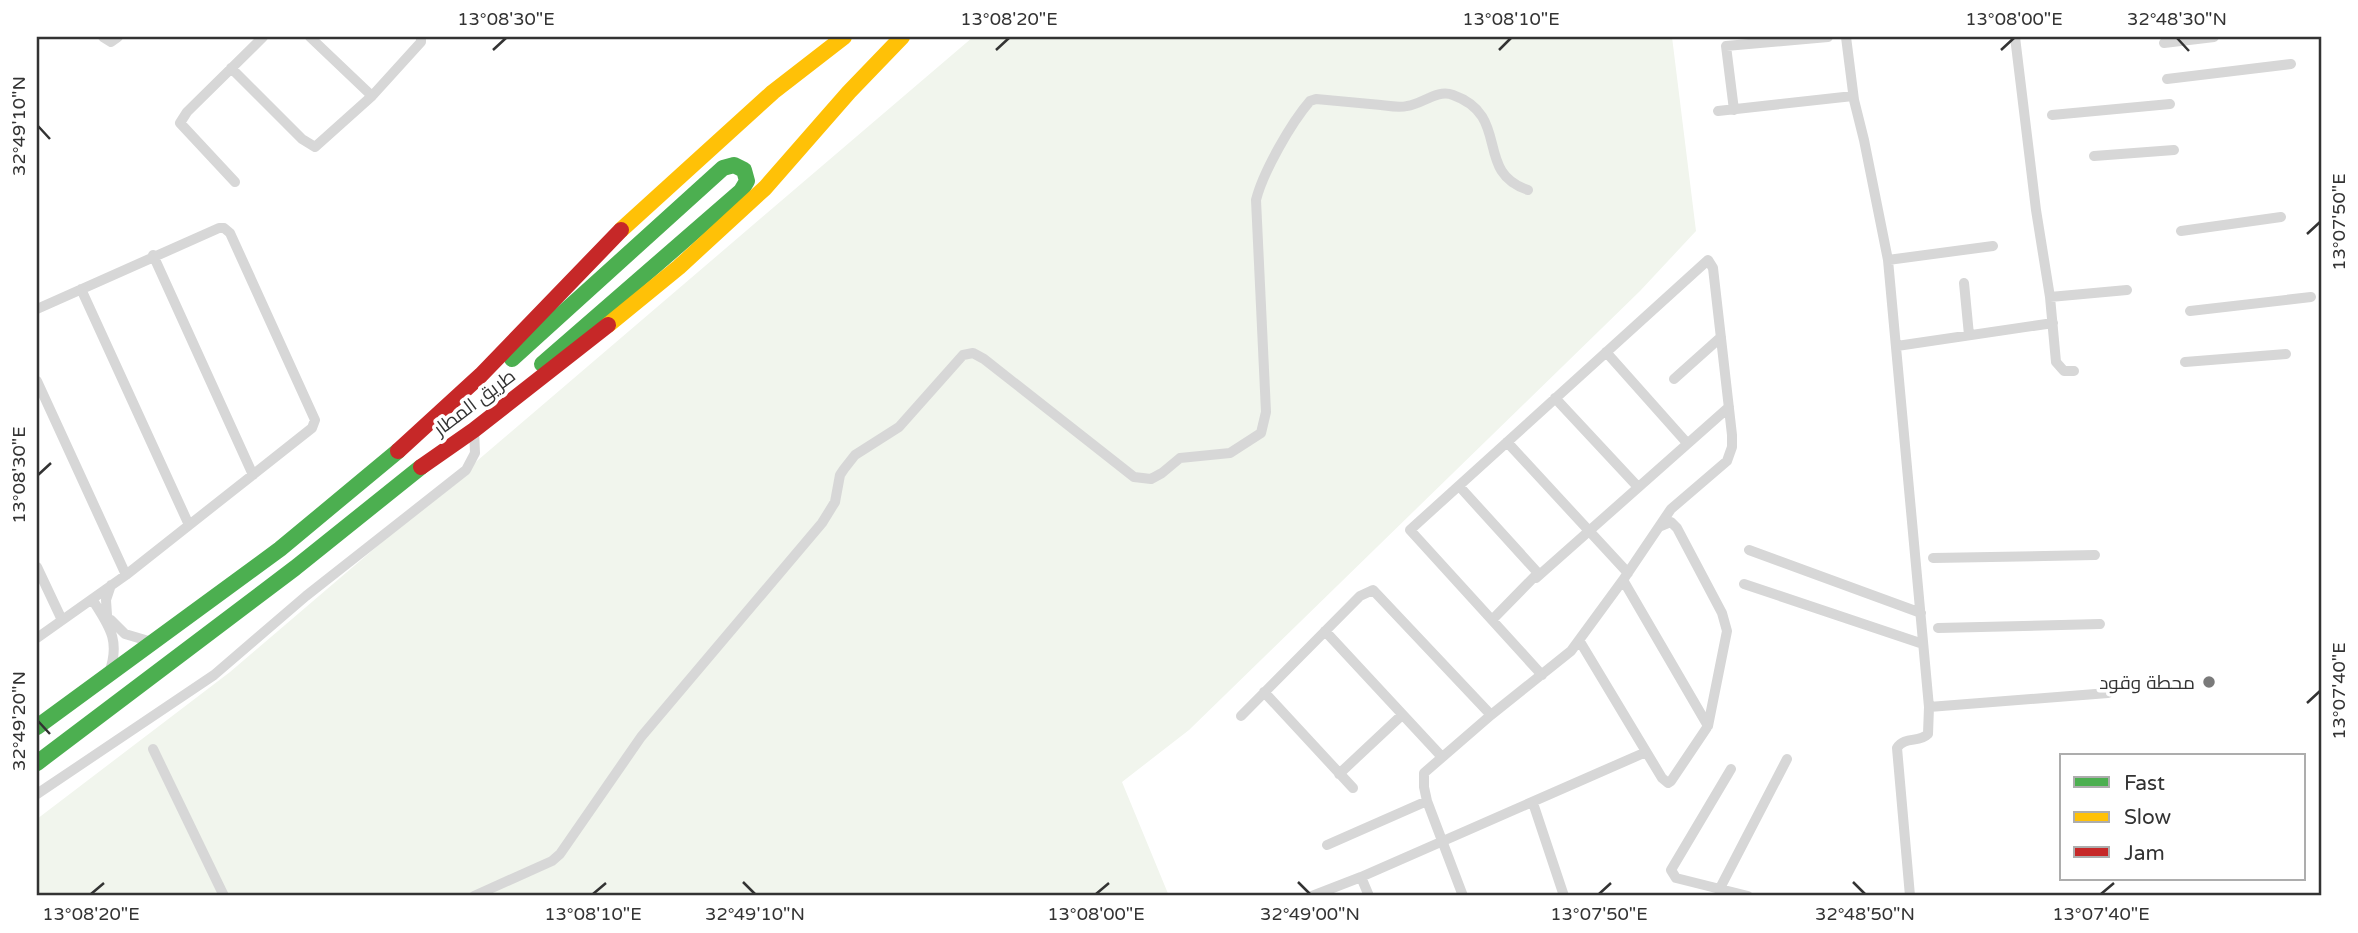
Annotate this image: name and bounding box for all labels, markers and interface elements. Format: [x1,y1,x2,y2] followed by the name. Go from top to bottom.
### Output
[457,8,555,30] text: 13°08'30"E
[960,8,1058,30] text: 13°08'20"E
[1462,8,1560,30] text: 13°08'10"E
[1965,8,2063,30] text: 13°08'00"E
[2127,8,2227,30] text: 32°48'30"N
[8,76,30,176] text: 32°49'10"N
[2328,173,2350,271] text: 13°07'50"E
[429,365,520,442] street label: طريق المطار
[8,426,30,524] text: 13°08'30"E
[2328,642,2350,740] text: 13°07'40"E
[8,671,30,771] text: 32°49'20"N
[2099,672,2195,694] place label: محطة وقود
[2201,674,2217,690] marker: محطة وقود
[2060,754,2306,880] legend
[2124,771,2165,796] text: Fast
[2124,805,2172,830] text: Slow
[2124,841,2165,866] text: Jam
[42,903,140,925] text: 13°08'20"E
[544,903,642,925] text: 13°08'10"E
[705,903,805,925] text: 32°49'10"N
[1047,903,1145,925] text: 13°08'00"E
[1260,903,1360,925] text: 32°49'00"N
[1550,903,1648,925] text: 13°07'50"E
[1815,903,1915,925] text: 32°48'50"N
[2052,903,2150,925] text: 13°07'40"E

